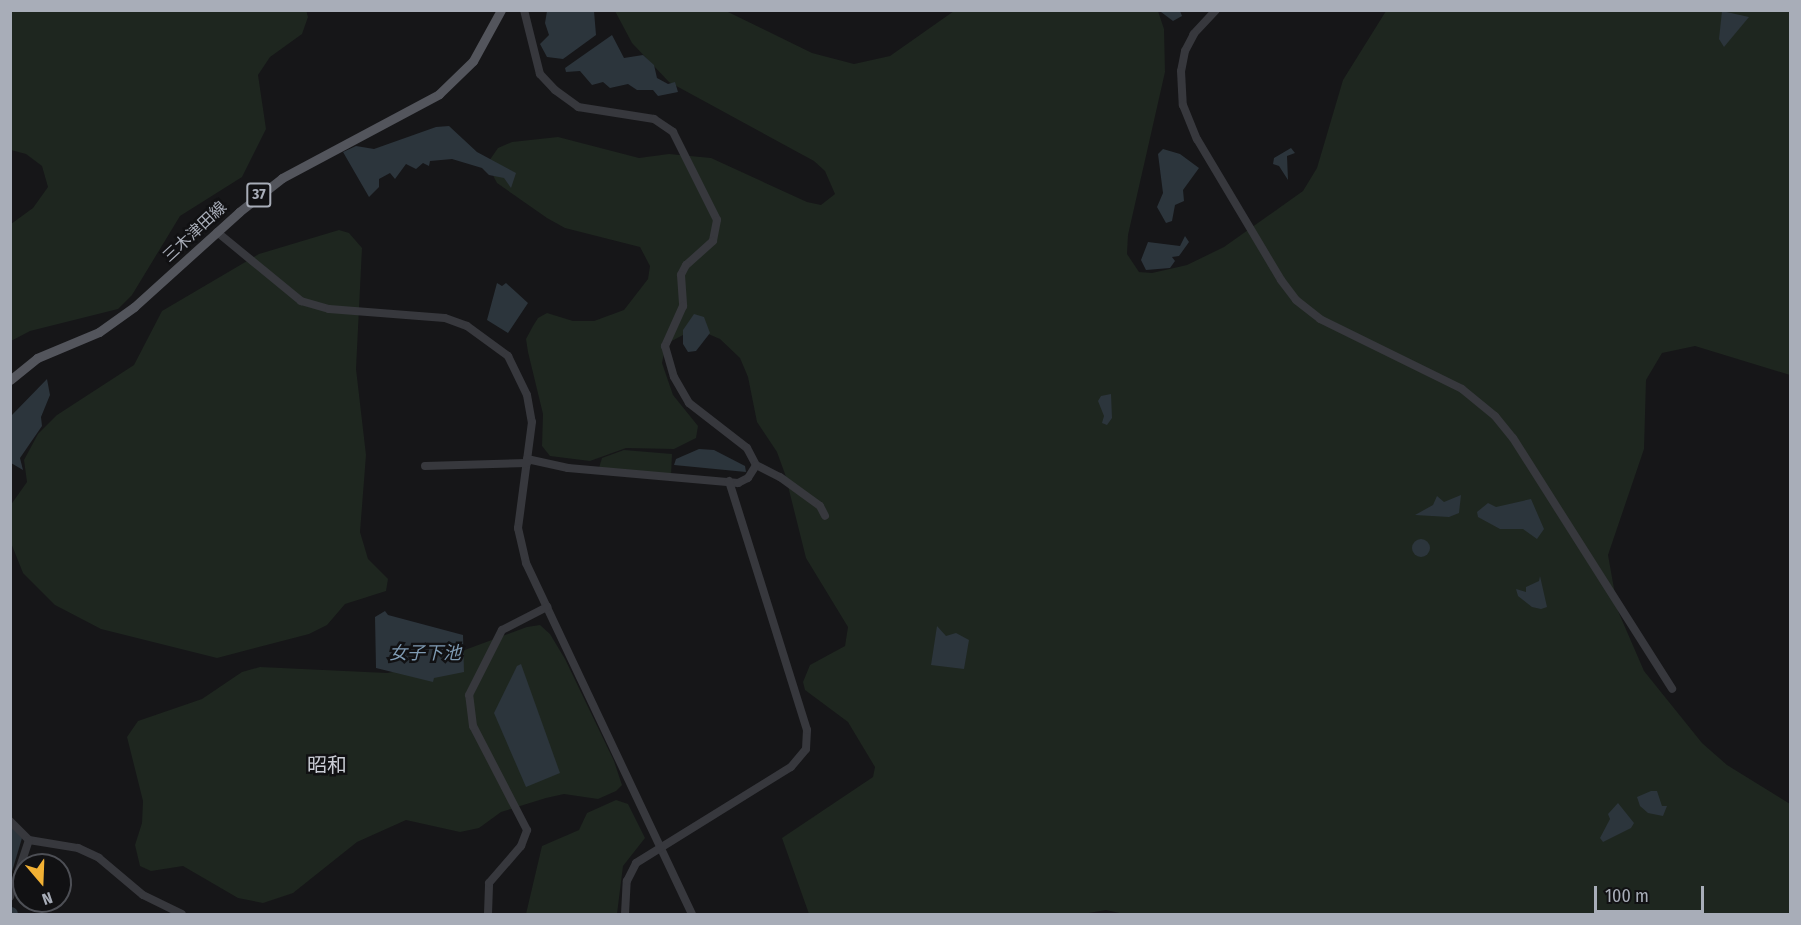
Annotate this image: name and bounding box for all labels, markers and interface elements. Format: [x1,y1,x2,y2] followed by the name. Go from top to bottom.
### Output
[246,183,272,207] road number: 37
[159,198,231,266] street label: 三木津田線
[389,642,461,664] water label: 女子下池
[307,753,347,777] district label: 昭和
[12,853,72,913] north arrow
[1597,874,1706,912] scale bar
[1605,885,1649,907] text: 100 m
[40,888,55,909] text: N

